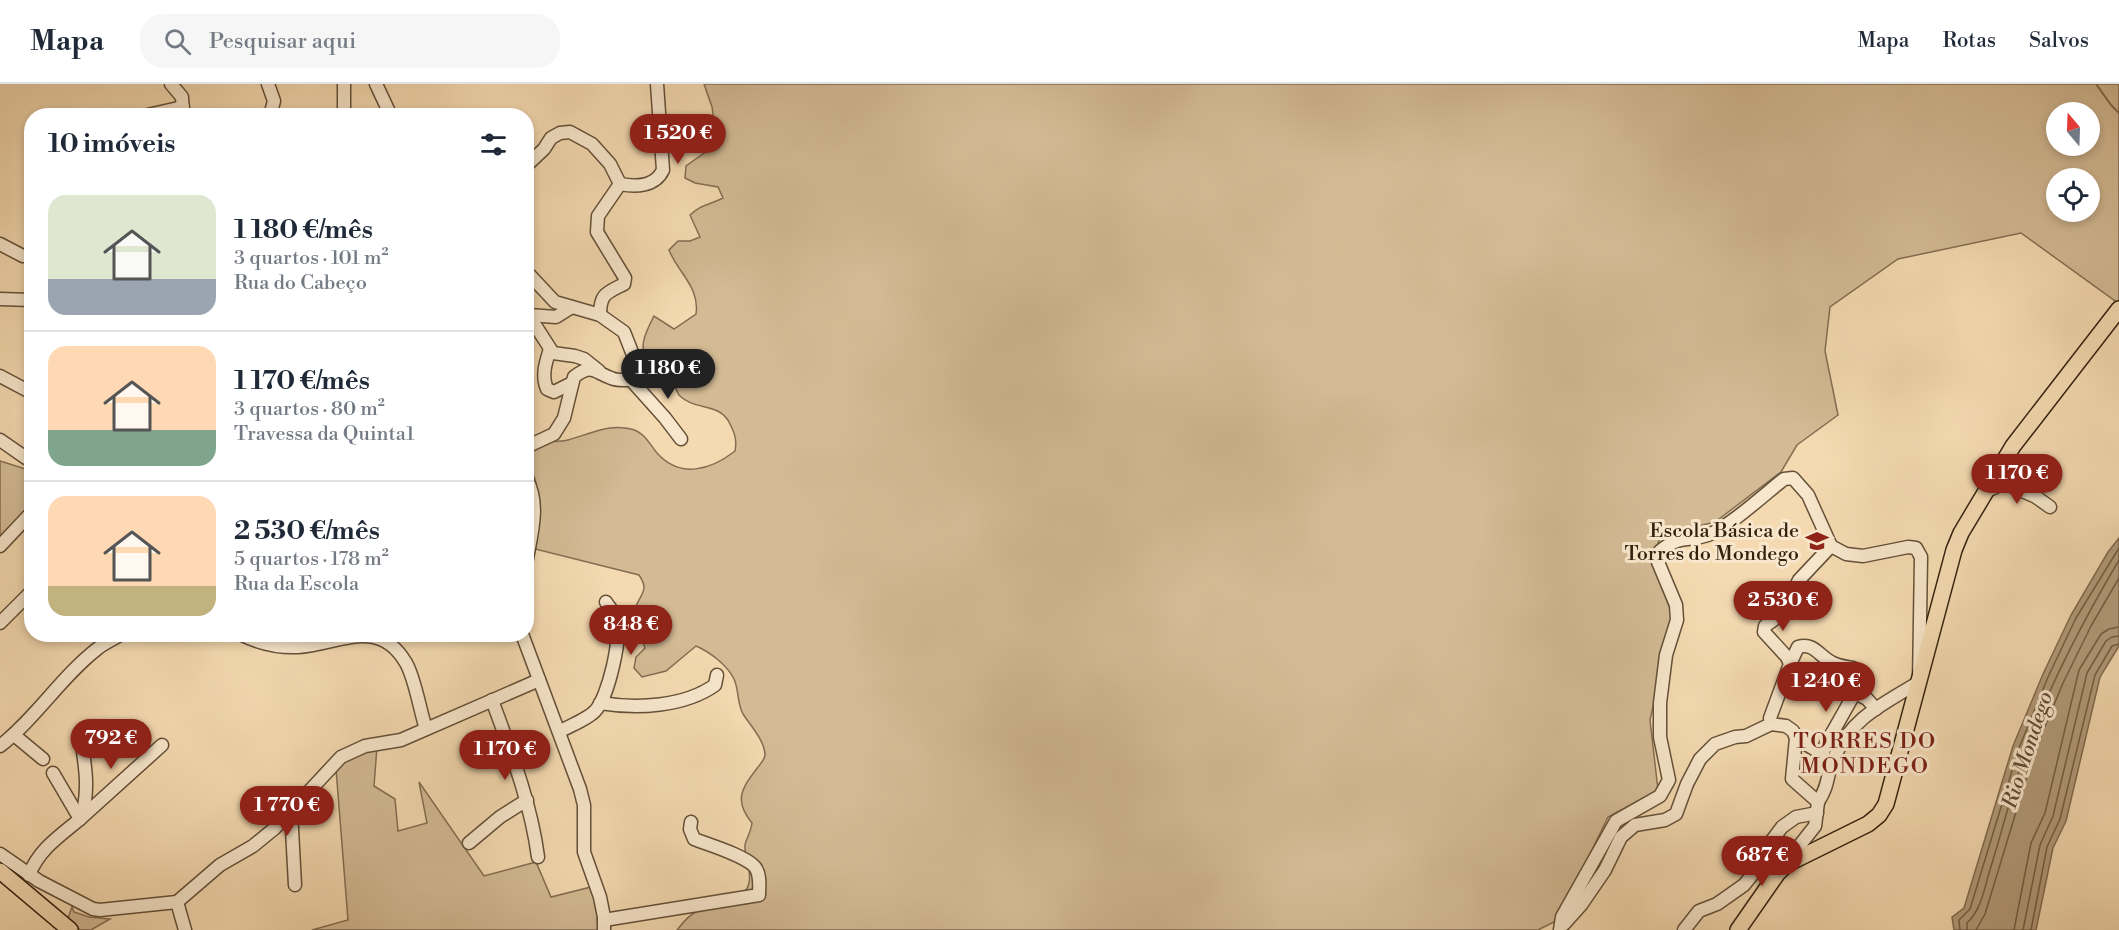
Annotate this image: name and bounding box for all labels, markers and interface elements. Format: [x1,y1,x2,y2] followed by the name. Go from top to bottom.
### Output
[140,14,560,68] search box
[30,24,104,59] text: Mapa
[161,25,194,58] icon: search
[209,28,356,55] text: Pesquisar aqui
[1857,28,1909,54] text: Mapa
[1942,28,1996,54] text: Rotas
[2029,28,2089,54] text: Salvos
[2046,102,2100,156] north arrow
[2046,102,2100,222] map controls
[623,114,733,165] pin: 1 520 €
[644,121,712,146] text: 1 520 €
[48,128,175,160] text: 10 imóveis
[477,128,510,161] icon: filters
[2046,168,2100,222] button: locate
[234,214,373,246] text: 1 180 €/mês
[96,219,168,291] icon: home
[234,246,389,271] text: 3 quartos · 101 m²
[234,271,367,296] text: Rua do Cabeço
[613,349,723,400] pin: 1 180 €
[635,356,701,381] text: 1 180 €
[234,365,370,397] text: 1 170 €/mês
[96,370,168,442] icon: home
[234,397,385,422] text: 3 quartos · 80 m²
[234,422,415,447] text: Travessa da Quinta1
[1962,454,2072,505] pin: 1 170 €
[1985,461,2049,486] text: 1 170 €
[234,515,380,547] text: 2 530 €/mês
[1624,519,1799,567] place label: Escola Básica de Torres do Mondego
[96,520,168,592] icon: home
[1804,528,1830,554] school or university icon: Escola Básica de Torres do Mondego
[234,547,389,572] text: 5 quartos · 178 m²
[234,572,359,597] text: Rua da Escola
[1728,581,1838,632] pin: 2 530 €
[1748,588,1818,613] text: 2 530 €
[589,605,673,656] pin: 848 €
[603,612,659,637] text: 848 €
[1771,662,1881,713] pin: 1 240 €
[1791,669,1861,694] text: 1 240 €
[1997,689,2059,813] water label: Rio Mondego
[69,719,153,770] pin: 792 €
[85,726,137,751] text: 792 €
[1793,728,1937,780] district label: TORRES DO MONDEGO
[450,730,560,781] pin: 1 170 €
[473,737,537,762] text: 1 170 €
[232,786,342,837] pin: 1 770 €
[254,793,320,818] text: 1 770 €
[1720,836,1804,887] pin: 687 €
[1736,843,1788,868] text: 687 €

